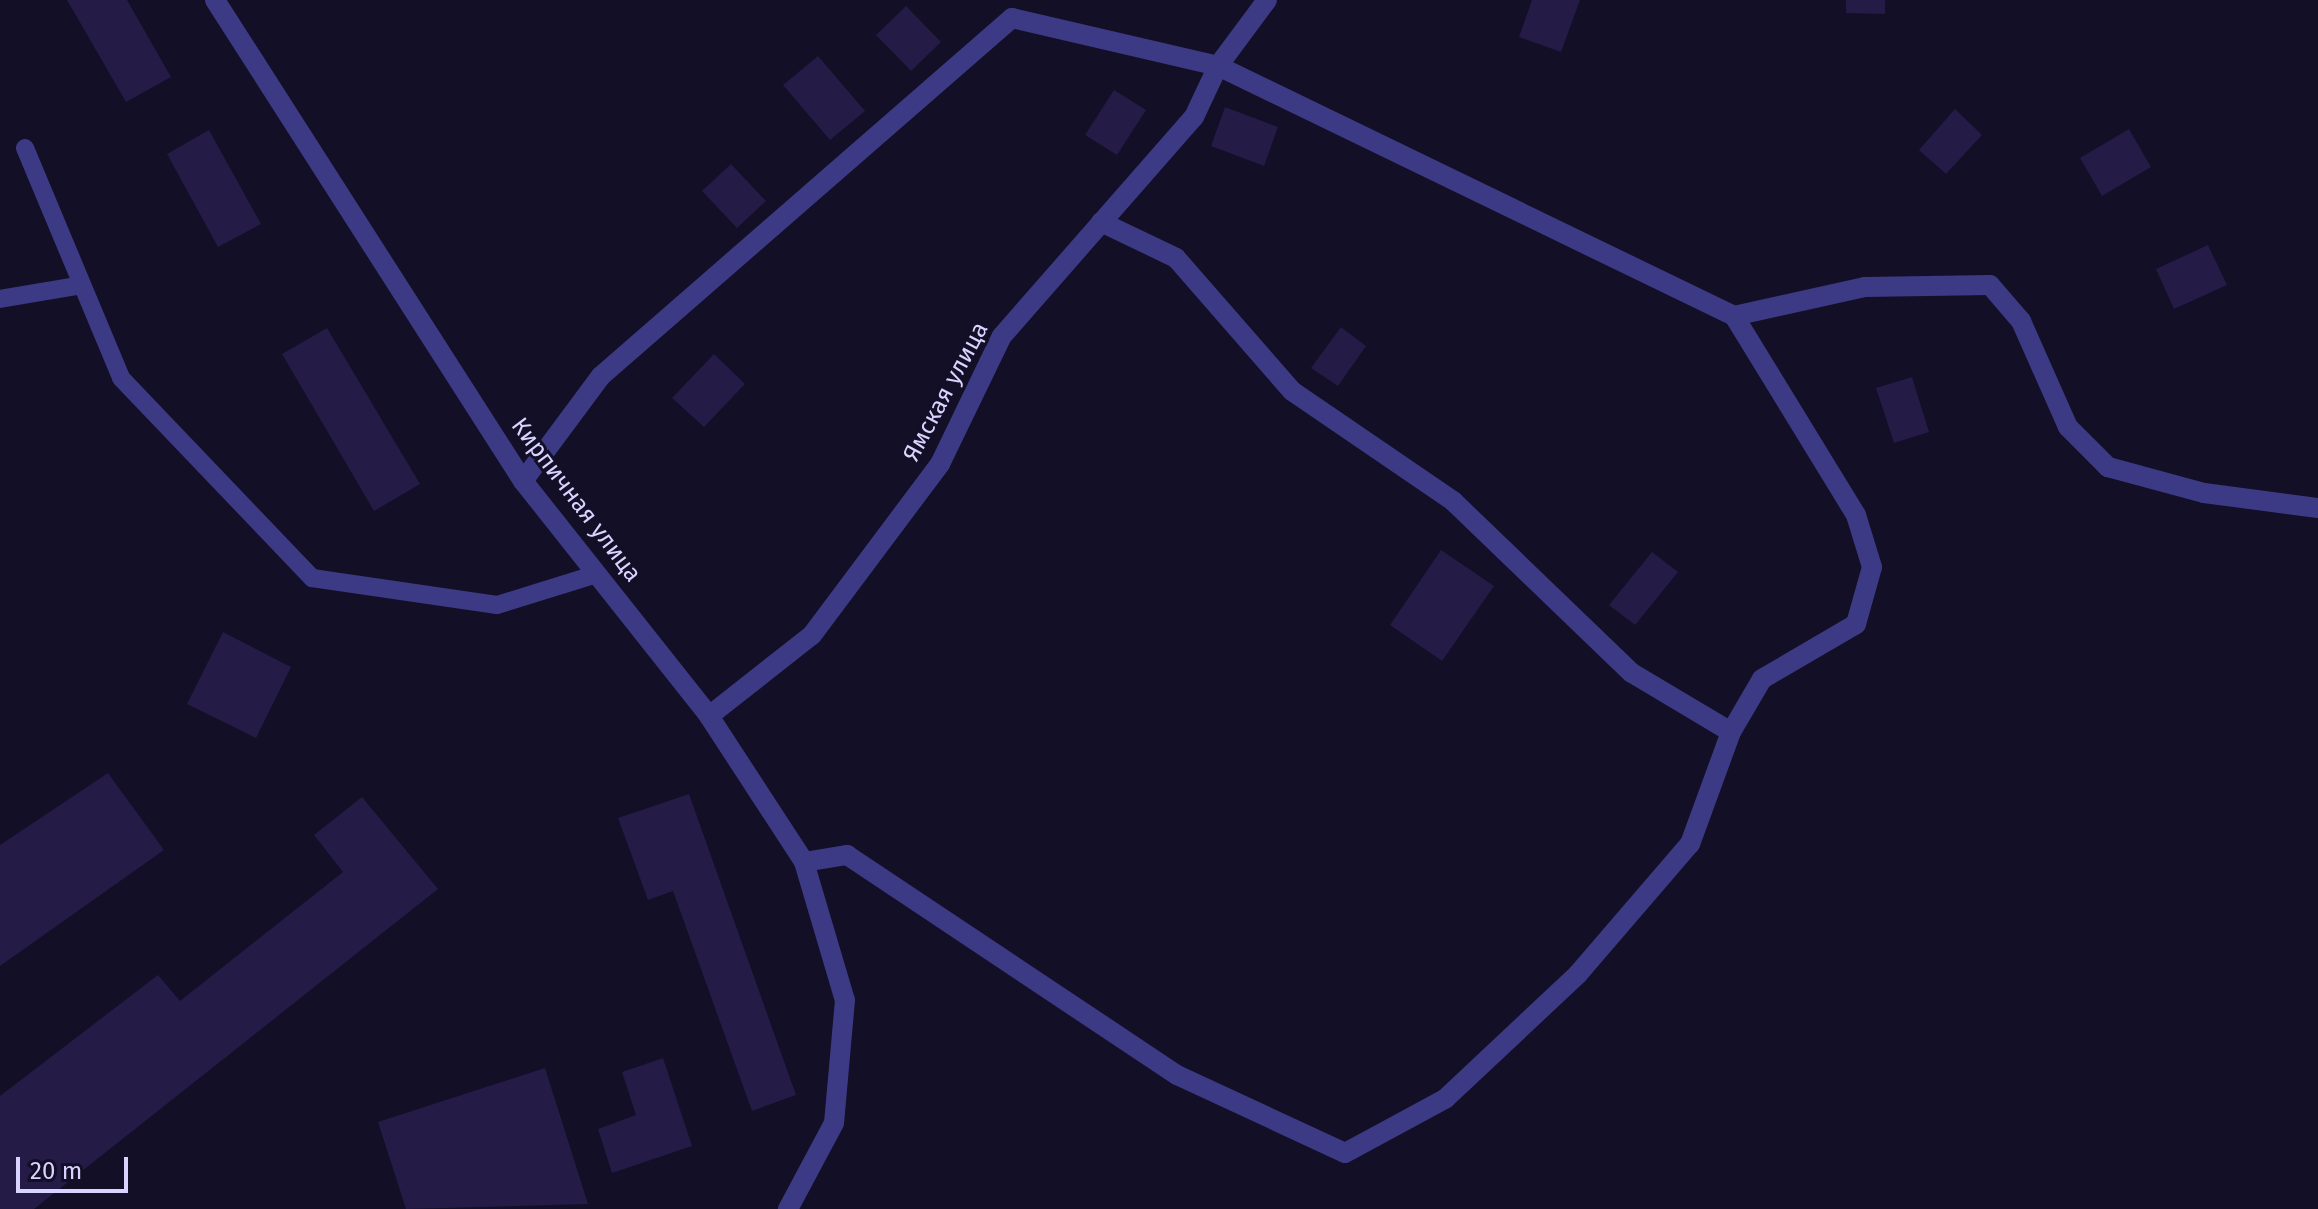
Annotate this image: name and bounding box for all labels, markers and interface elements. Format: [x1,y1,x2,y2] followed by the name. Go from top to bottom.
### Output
[897,317,995,467] street label: Ямская улица
[505,412,647,588] street label: Кирпичная улица
[20,1141,132,1191] scale bar
[30,1157,82,1185] text: 20 m

